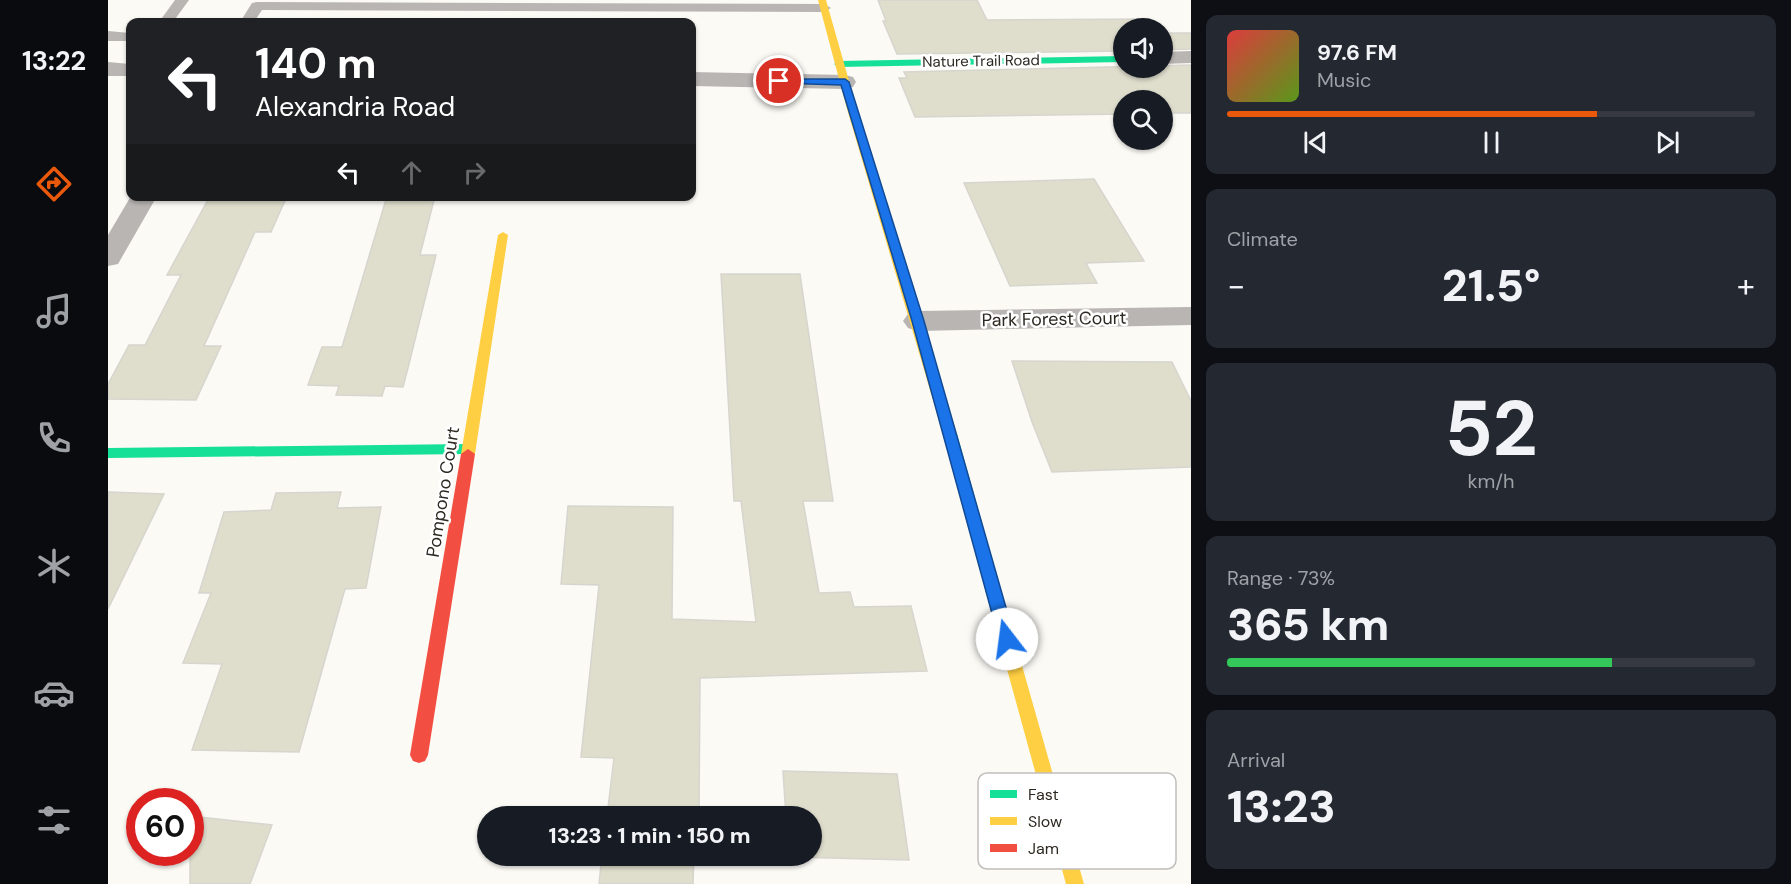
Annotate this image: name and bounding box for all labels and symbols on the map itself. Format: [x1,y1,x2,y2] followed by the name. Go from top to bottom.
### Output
[922,50,1040,72] street label: Nature Trail Road
[753,55,804,106] pin
[981,306,1127,332] street label: Park Forest Court
[421,425,465,559] street label: Pompono Court
[975,607,1039,671] position arrow
[978,773,1176,869] legend
[1028,784,1059,805] text: Fast
[126,788,204,866] speed limit sign: 60
[1028,811,1062,832] text: Slow
[1028,838,1059,859] text: Jam

